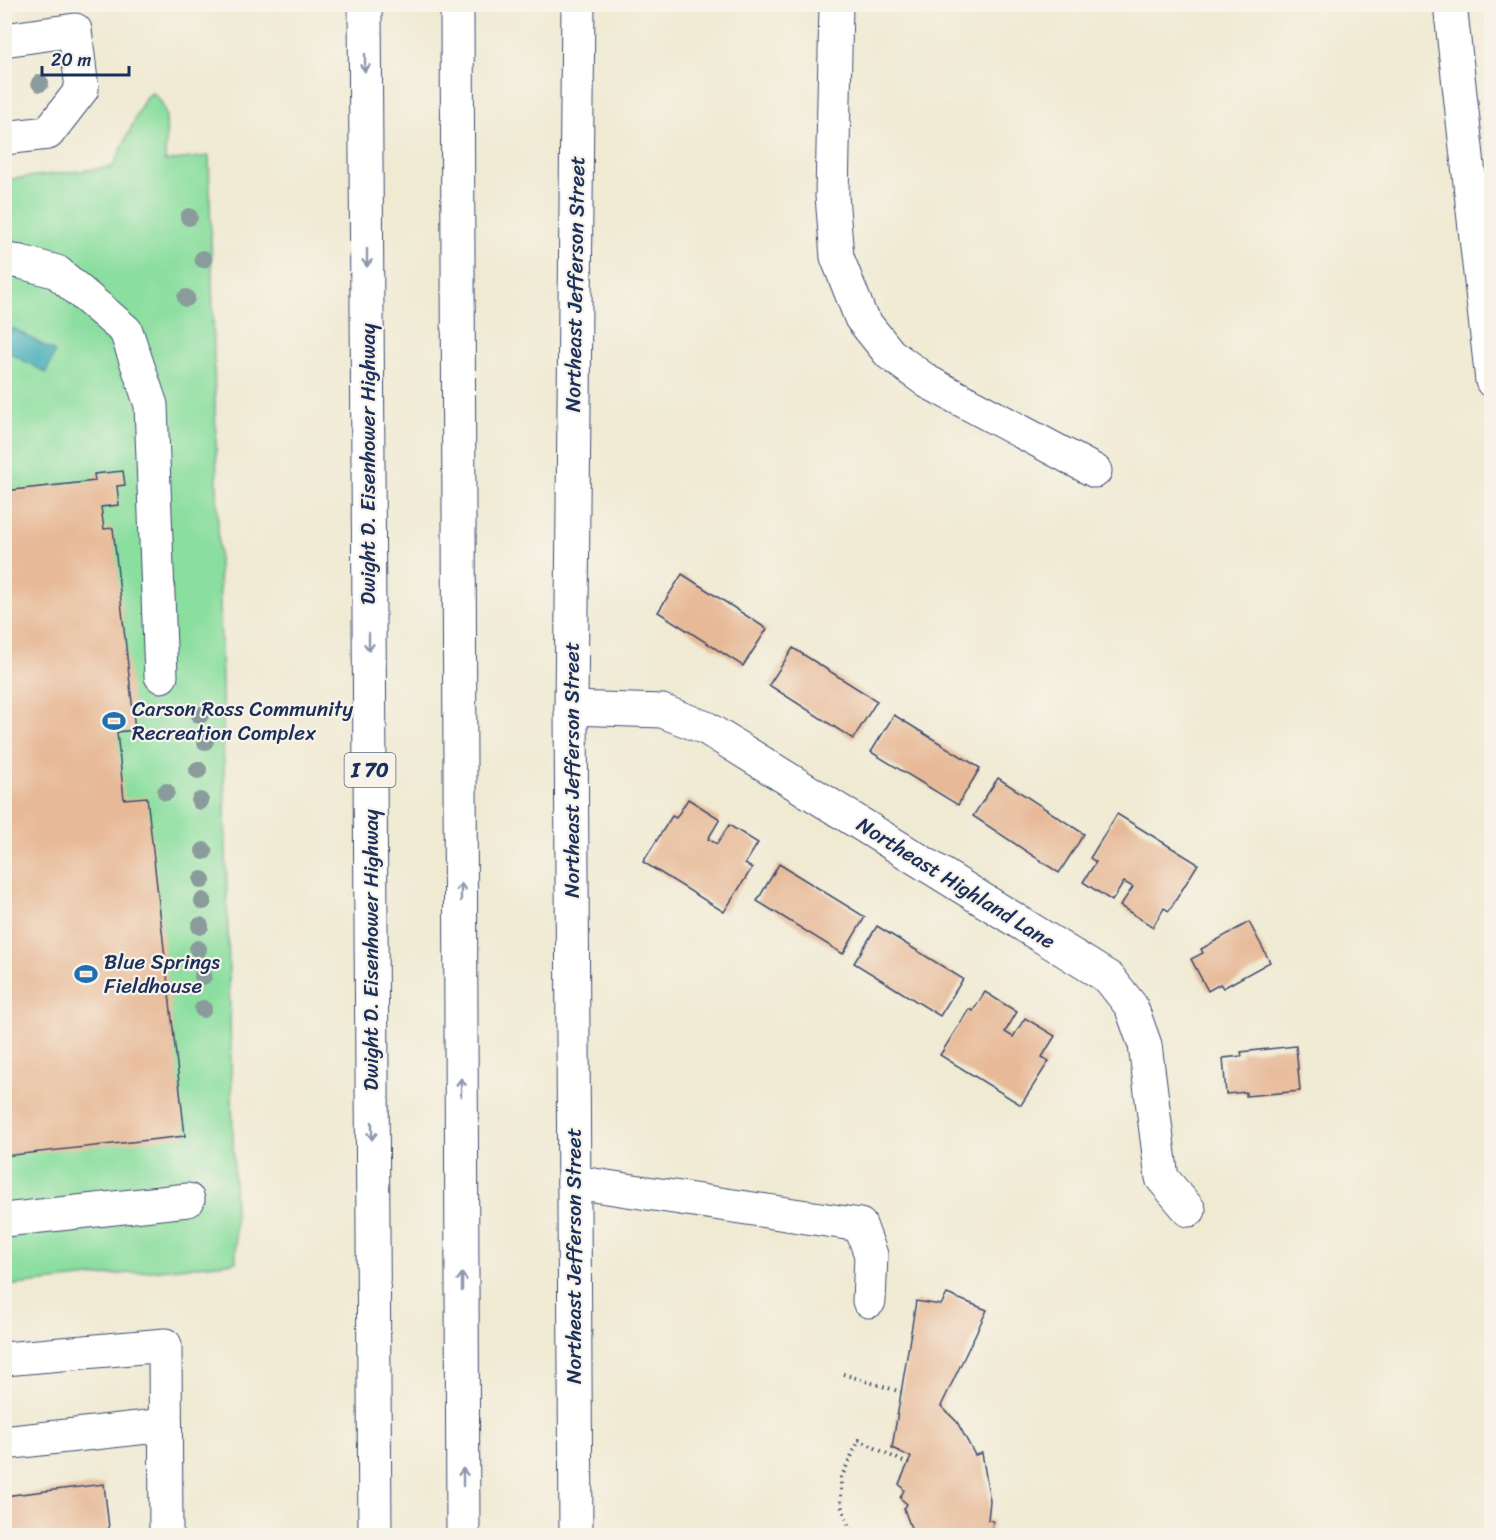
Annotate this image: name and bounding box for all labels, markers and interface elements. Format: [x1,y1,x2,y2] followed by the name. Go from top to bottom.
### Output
[42,39,129,77] scale bar
[51,44,91,76] text: 20 m
[359,52,371,72] one-way arrow
[554,156,596,412] street label: Northeast Jefferson Street
[361,247,373,267] one-way arrow
[349,323,387,605] street label: Dwight D. Eisenhower Highway
[363,631,375,651] one-way arrow
[553,642,591,898] street label: Northeast Jefferson Street
[132,690,353,752] place label: Carson Ross Community Recreation Complex
[101,708,127,734] sports icon: Carson Ross Community Recreation Complex
[344,753,395,787] road number: I 70
[849,806,1063,960] street label: Northeast Highland Lane
[352,809,390,1091] street label: Dwight D. Eisenhower Highway
[455,883,467,903] one-way arrow
[104,943,220,1005] place label: Blue Springs Fieldhouse
[73,961,99,987] sports icon: Blue Springs Fieldhouse
[455,1078,467,1098] one-way arrow
[366,1120,378,1140] one-way arrow
[555,1128,593,1384] street label: Northeast Jefferson Street
[456,1273,468,1293] one-way arrow
[457,1468,469,1488] one-way arrow

